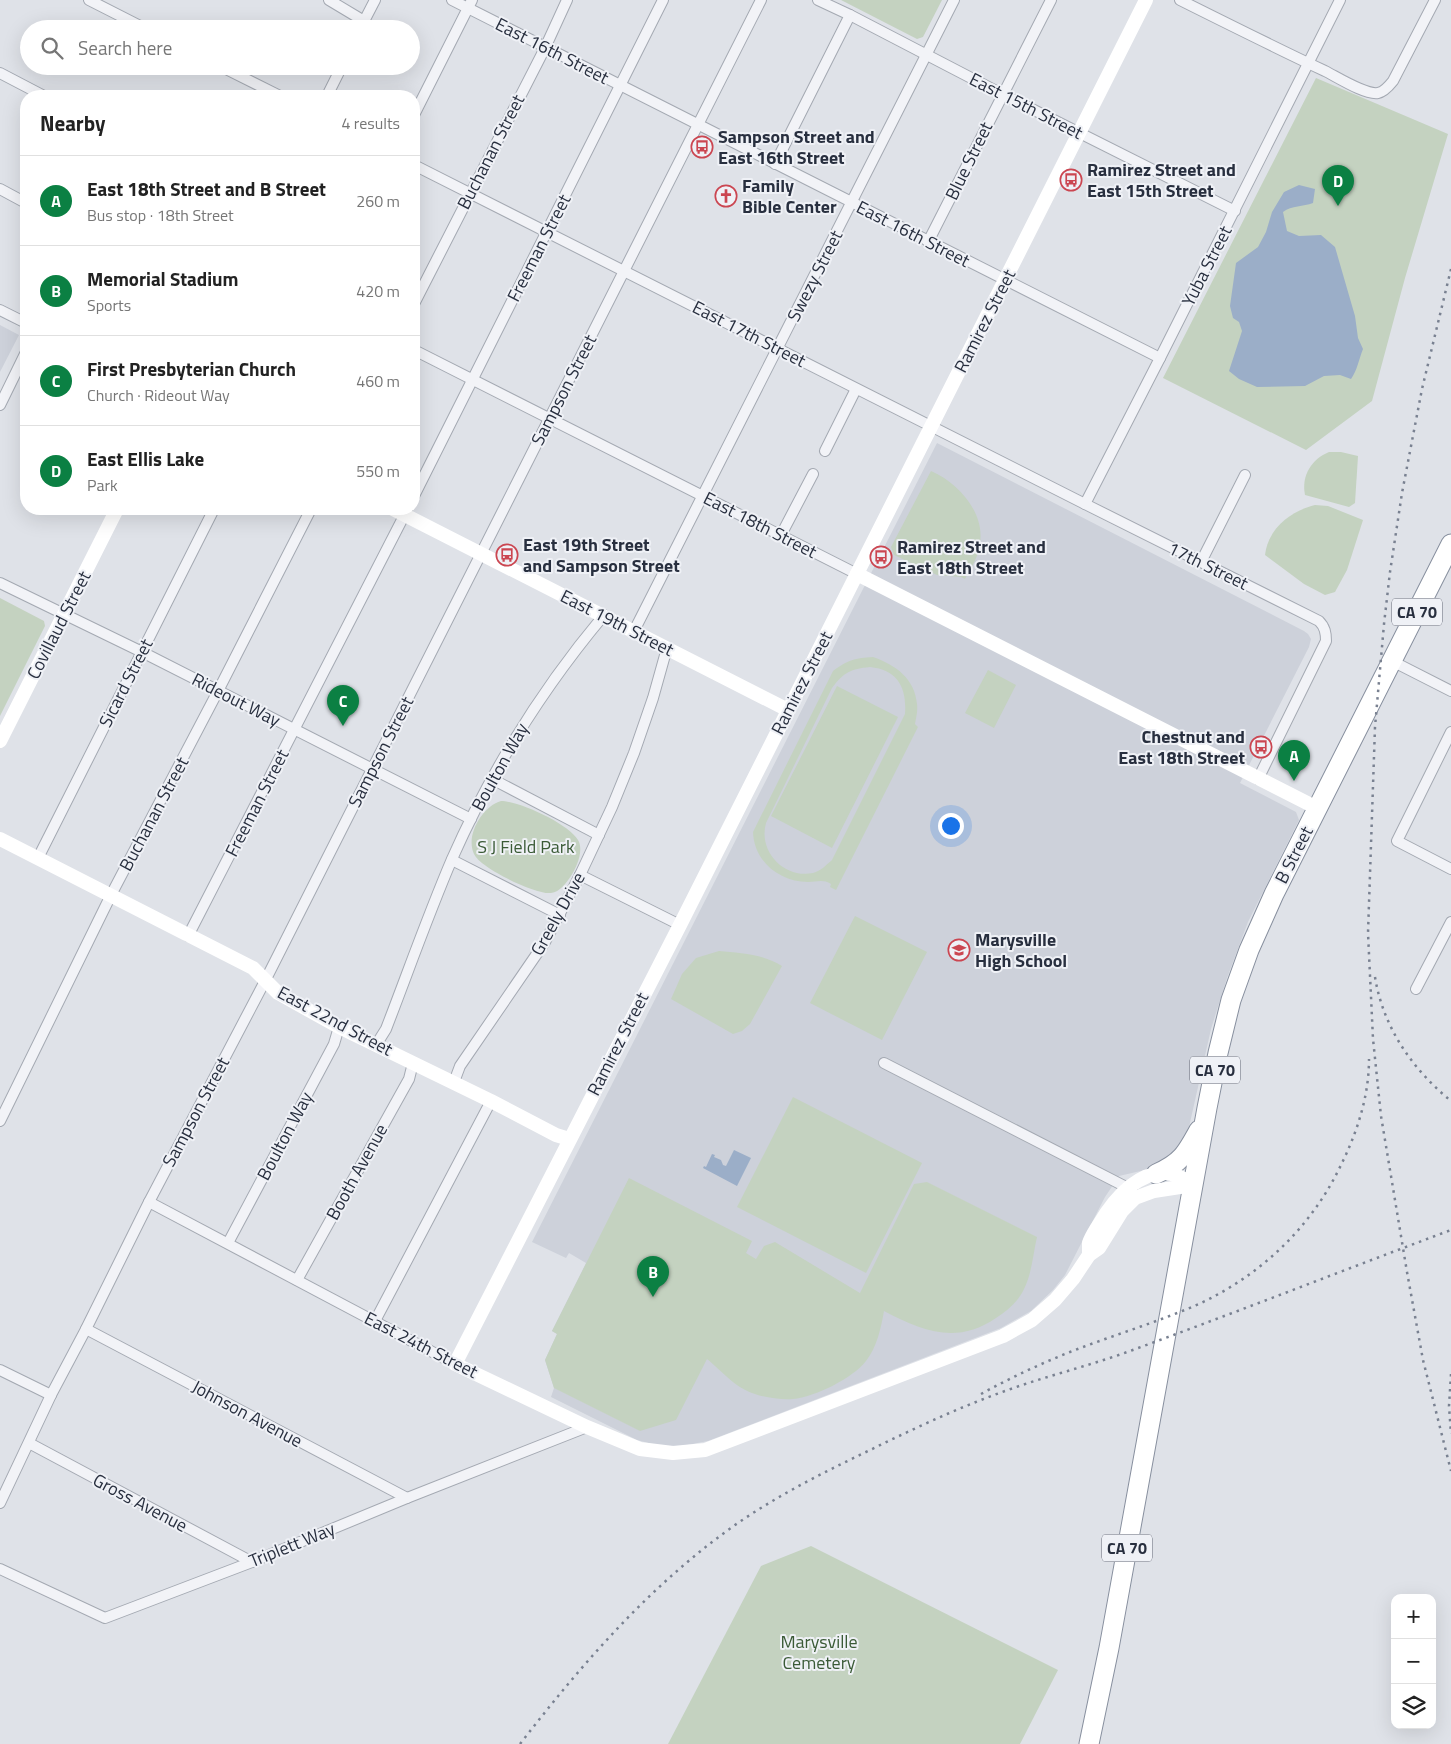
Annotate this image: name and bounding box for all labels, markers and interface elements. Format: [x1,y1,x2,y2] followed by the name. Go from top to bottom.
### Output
[491,10,614,91] street label: East 16th Street
[20,20,420,75] search box
[78,33,172,62] text: Search here
[38,34,66,62] icon: search
[965,65,1088,146] street label: East 15th Street
[450,89,531,214] street label: Buchanan Street
[40,107,105,139] text: Nearby
[341,111,400,135] text: 4 results
[938,116,999,205] street label: Blue Street
[718,123,875,171] place label: Sampson Street and East 16th Street
[690,135,714,159] bus stop icon: Sampson Street and East 16th Street
[1087,156,1236,204] place label: Ramirez Street and East 15th Street
[1322,165,1354,206] pin: D
[1059,168,1083,192] bus stop icon: Ramirez Street and East 15th Street
[742,172,837,220] place label: Family Bible Center
[87,174,326,203] text: East 18th Street and B Street
[714,184,738,208] church icon: Family Bible Center
[51,189,61,213] text: A
[356,189,400,213] text: 260 m
[500,189,578,306] street label: Freeman Street
[852,193,975,274] street label: East 16th Street
[87,203,234,227] text: Bus stop · 18th Street
[1175,220,1239,311] street label: Yuba Street
[780,225,849,326] street label: Swezy Street
[87,264,239,293] text: Memorial Stadium
[947,264,1022,377] street label: Ramirez Street
[51,279,61,303] text: B
[356,279,400,303] text: 420 m
[87,293,131,317] text: Sports
[688,293,811,374] street label: East 17th Street
[524,329,603,450] street label: Sampson Street
[87,354,296,383] text: First Presbyterian Church
[52,369,60,393] text: C
[356,369,400,393] text: 460 m
[87,383,230,407] text: Church · Rideout Way
[87,444,204,473] text: East Ellis Lake
[51,459,61,483] text: D
[356,459,400,483] text: 550 m
[87,473,118,497] text: Park
[699,484,822,565] street label: East 18th Street
[523,531,680,579] place label: East 19th Street and Sampson Street
[897,533,1046,581] place label: Ramirez Street and East 18th Street
[1163,534,1254,597] street label: 17th Street
[495,543,519,567] bus stop icon: East 19th Street and Sampson Street
[869,545,893,569] bus stop icon: Ramirez Street and East 18th Street
[20,565,98,684] street label: Covillaud Street
[556,582,679,663] street label: East 19th Street
[1392,598,1442,626] road number: CA 70
[764,626,839,739] street label: Ramirez Street
[92,633,160,732] street label: Sicard Street
[187,666,286,734] street label: Rideout Way
[327,685,359,726] pin: C
[341,691,420,812] street label: Sampson Street
[464,718,535,816] street label: Boulton Way
[1118,723,1245,771] place label: Chestnut and East 18th Street
[1249,735,1273,759] bus stop icon: Chestnut and East 18th Street
[1278,740,1310,781] pin: A
[218,744,296,861] street label: Freeman Street
[112,751,195,876] street label: Buchanan Street
[938,813,964,839] your location
[1268,821,1320,888] street label: B Street
[477,833,575,860] park label: S J Field Park
[524,867,592,960] street label: Greely Drive
[975,926,1067,974] place label: Marysville High School
[947,938,971,962] school or university icon: Marysville High School
[273,979,398,1063] street label: East 22nd Street
[580,987,655,1100] street label: Ramirez Street
[155,1051,236,1172] street label: Sampson Street
[1190,1056,1240,1084] road number: CA 70
[250,1086,319,1185] street label: Boulton Way
[319,1119,394,1225] street label: Booth Avenue
[637,1256,669,1297] pin: B
[360,1304,483,1385] street label: East 24th Street
[187,1373,307,1454] street label: Johnson Avenue
[88,1466,192,1539] street label: Gross Avenue
[245,1515,339,1574] street label: Triplett Way
[1102,1535,1152,1562] road number: CA 70
[1391,1594,1436,1729] map controls
[1391,1594,1436,1639] button: +
[780,1628,858,1676] park label: Marysville Cemetery
[1391,1639,1436,1684] button: −
[1391,1684,1436,1729] button: layers

